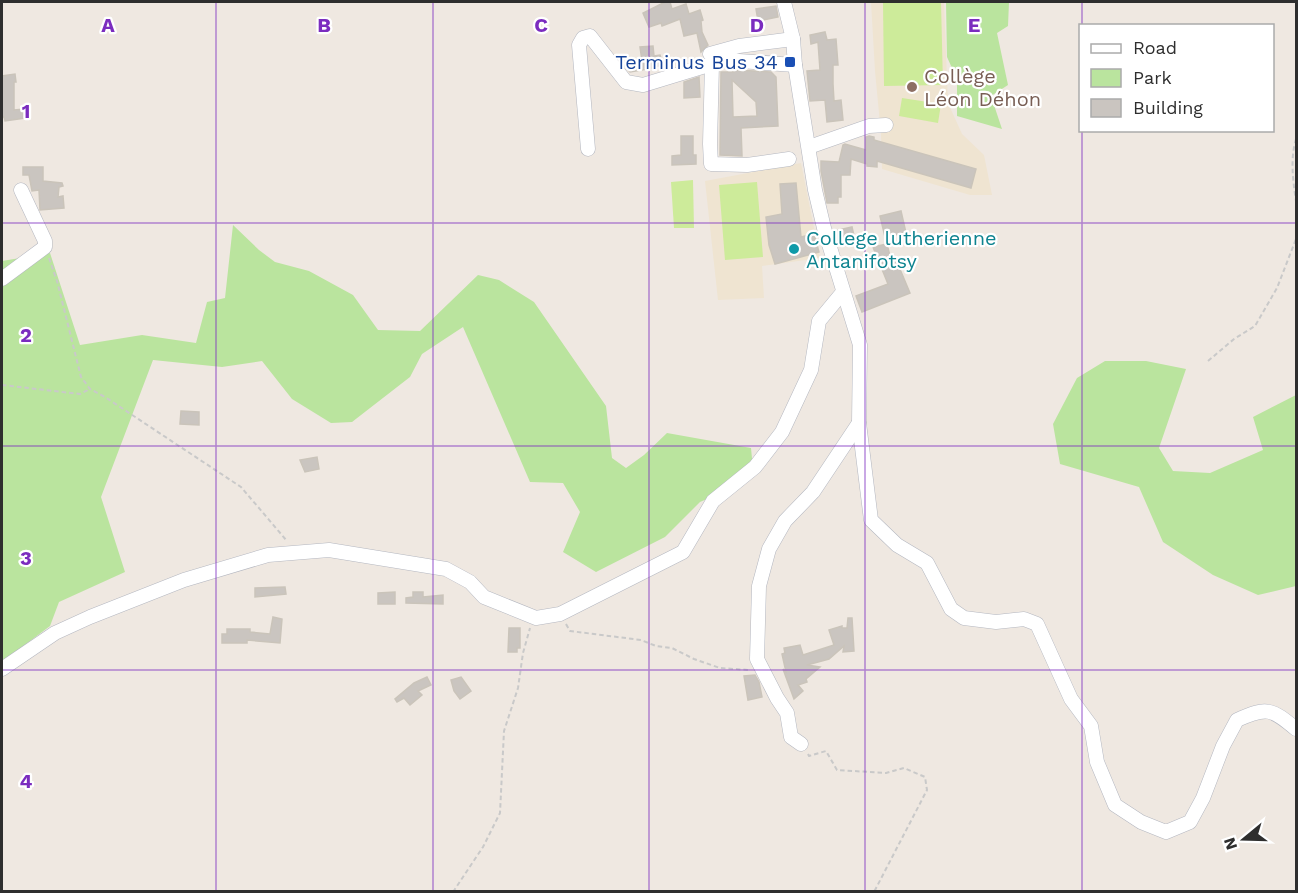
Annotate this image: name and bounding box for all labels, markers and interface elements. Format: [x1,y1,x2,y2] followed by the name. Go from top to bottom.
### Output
[101,13,115,37] text: A
[317,13,331,37] text: B
[534,13,548,37] text: C
[750,13,764,37] text: D
[968,13,980,37] text: E
[1079,24,1274,132] legend
[1133,37,1177,58] text: Road
[615,50,778,74] place label: Terminus Bus 34
[783,55,797,69] marker: Terminus Bus 34
[924,64,1041,111] place label: Collège Léon Déhon
[1133,67,1172,88] text: Park
[905,80,919,94] marker: Collège Léon Déhon
[1133,97,1203,118] text: Building
[22,99,30,123] text: 1
[806,226,997,273] place label: College lutherienne Antanifotsy
[787,242,801,256] marker: College lutherienne Antanifotsy
[20,323,32,347] text: 2
[20,546,32,570] text: 3
[20,769,33,793] text: 4
[1214,809,1274,869] north arrow
[1219,835,1241,852] text: N

